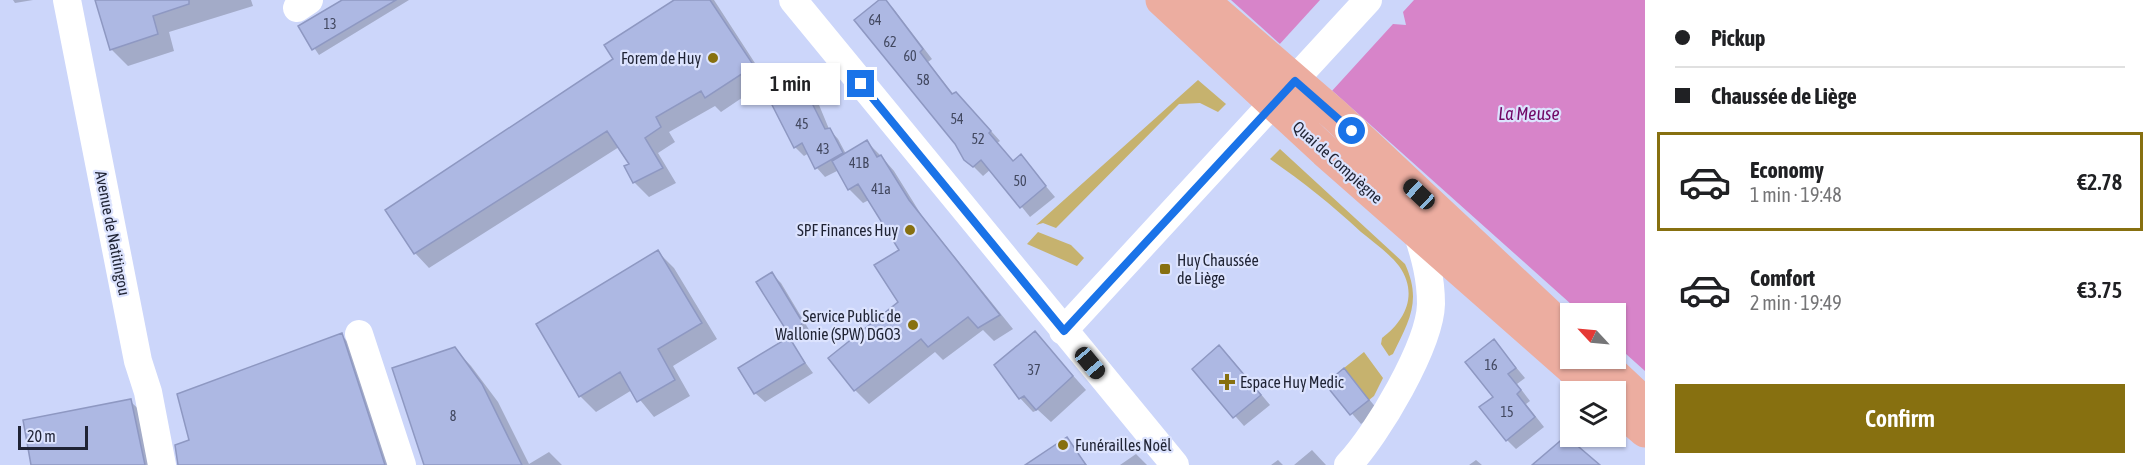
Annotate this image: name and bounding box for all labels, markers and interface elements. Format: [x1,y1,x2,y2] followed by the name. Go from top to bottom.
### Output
[868,12,882,28] house number: 64
[323,16,337,32] house number: 13
[1711,25,1766,51] text: Pickup
[883,34,897,50] house number: 62
[903,48,917,64] house number: 60
[621,49,701,68] place label: Forem de Huy
[706,51,720,65] marker: Forem de Huy
[741,63,840,105] callout: 1 min
[847,70,874,97] route end
[770,72,811,95] text: 1 min
[916,72,930,88] house number: 58
[1711,83,1857,109] text: Chaussée de Liège
[1498,103,1560,124] water label: La Meuse
[950,111,964,127] house number: 54
[795,116,809,132] house number: 45
[1289,117,1386,208] street label: Quai de Compiègne
[1338,117,1365,144] route start
[971,131,985,147] house number: 52
[816,141,830,157] house number: 43
[849,155,869,171] house number: 41B
[1678,155,1732,209] icon: car
[1750,157,1824,183] text: Economy
[91,169,134,297] street label: Avenue de Natitingou
[2077,169,2122,195] text: €2.78
[1013,173,1027,189] house number: 50
[1400,175,1438,213] car
[871,181,891,197] house number: 41a
[1750,183,1842,206] text: 1 min · 19:48
[797,221,898,240] place label: SPF Finances Huy
[903,223,917,237] marker: SPF Finances Huy
[1177,251,1259,288] place label: Huy Chaussée de Liège
[1158,262,1172,276] marker: Huy Chaussée de Liège
[1678,263,1732,317] icon: car
[1750,265,1815,291] text: Comfort
[2077,277,2122,303] text: €3.75
[1750,291,1842,314] text: 2 min · 19:49
[1560,303,1626,369] north arrow
[1560,303,1626,447] map controls
[775,307,901,344] place label: Service Public de Wallonie (SPW) DGO3
[906,318,920,332] marker: Service Public de Wallonie (SPW) DGO3
[1072,343,1108,383] car
[1484,357,1498,373] house number: 16
[1027,362,1041,378] house number: 37
[1218,373,1236,391] marker: Espace Huy Medic
[1240,373,1344,392] place label: Espace Huy Medic
[1560,381,1626,447] button: layers
[1675,384,2125,453] button: Confirm
[1500,404,1514,420] house number: 15
[450,408,457,424] house number: 8
[18,423,88,450] scale bar
[27,427,56,445] text: 20 m
[1075,436,1172,454] place label: Funérailles Noël
[1056,438,1070,452] marker: Funérailles Noël

